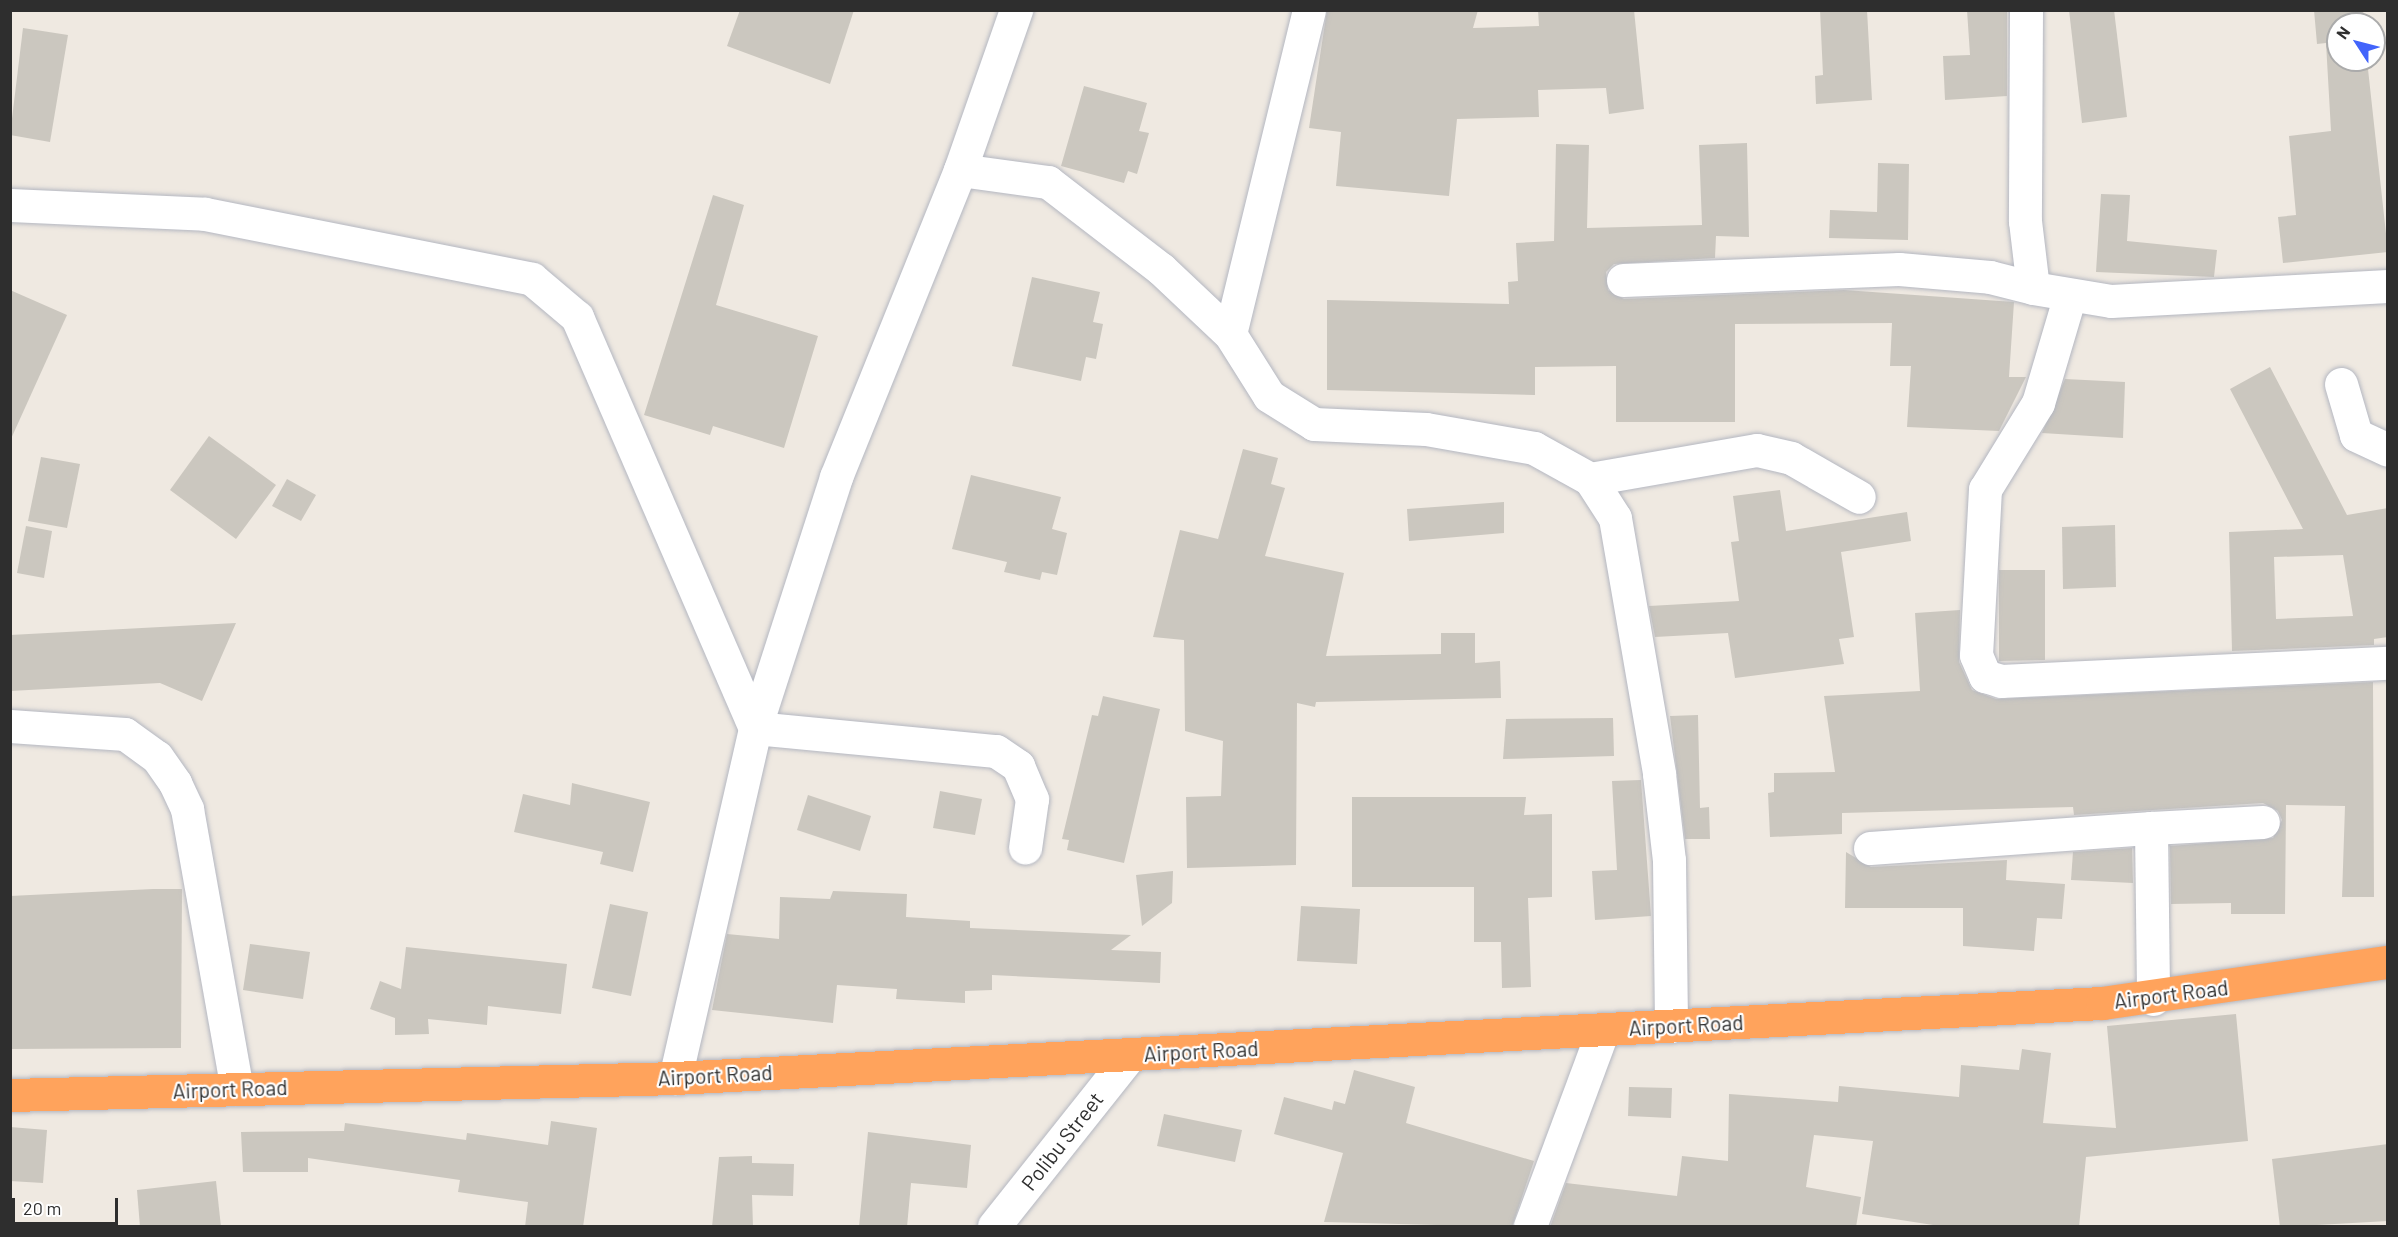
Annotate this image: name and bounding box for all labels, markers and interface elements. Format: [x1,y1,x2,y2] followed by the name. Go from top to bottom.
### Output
[2326,12,2386,72] north arrow
[2332,22,2353,42] text: N
[2112,974,2230,1014] street label: Airport Road
[1628,1009,1744,1041] street label: Airport Road
[1143,1035,1259,1067] street label: Airport Road
[657,1059,773,1091] street label: Airport Road
[172,1074,288,1104] street label: Airport Road
[1016,1087,1108,1195] street label: Polibu Street
[15,1186,122,1224] scale bar
[23,1197,61,1219] text: 20 m

